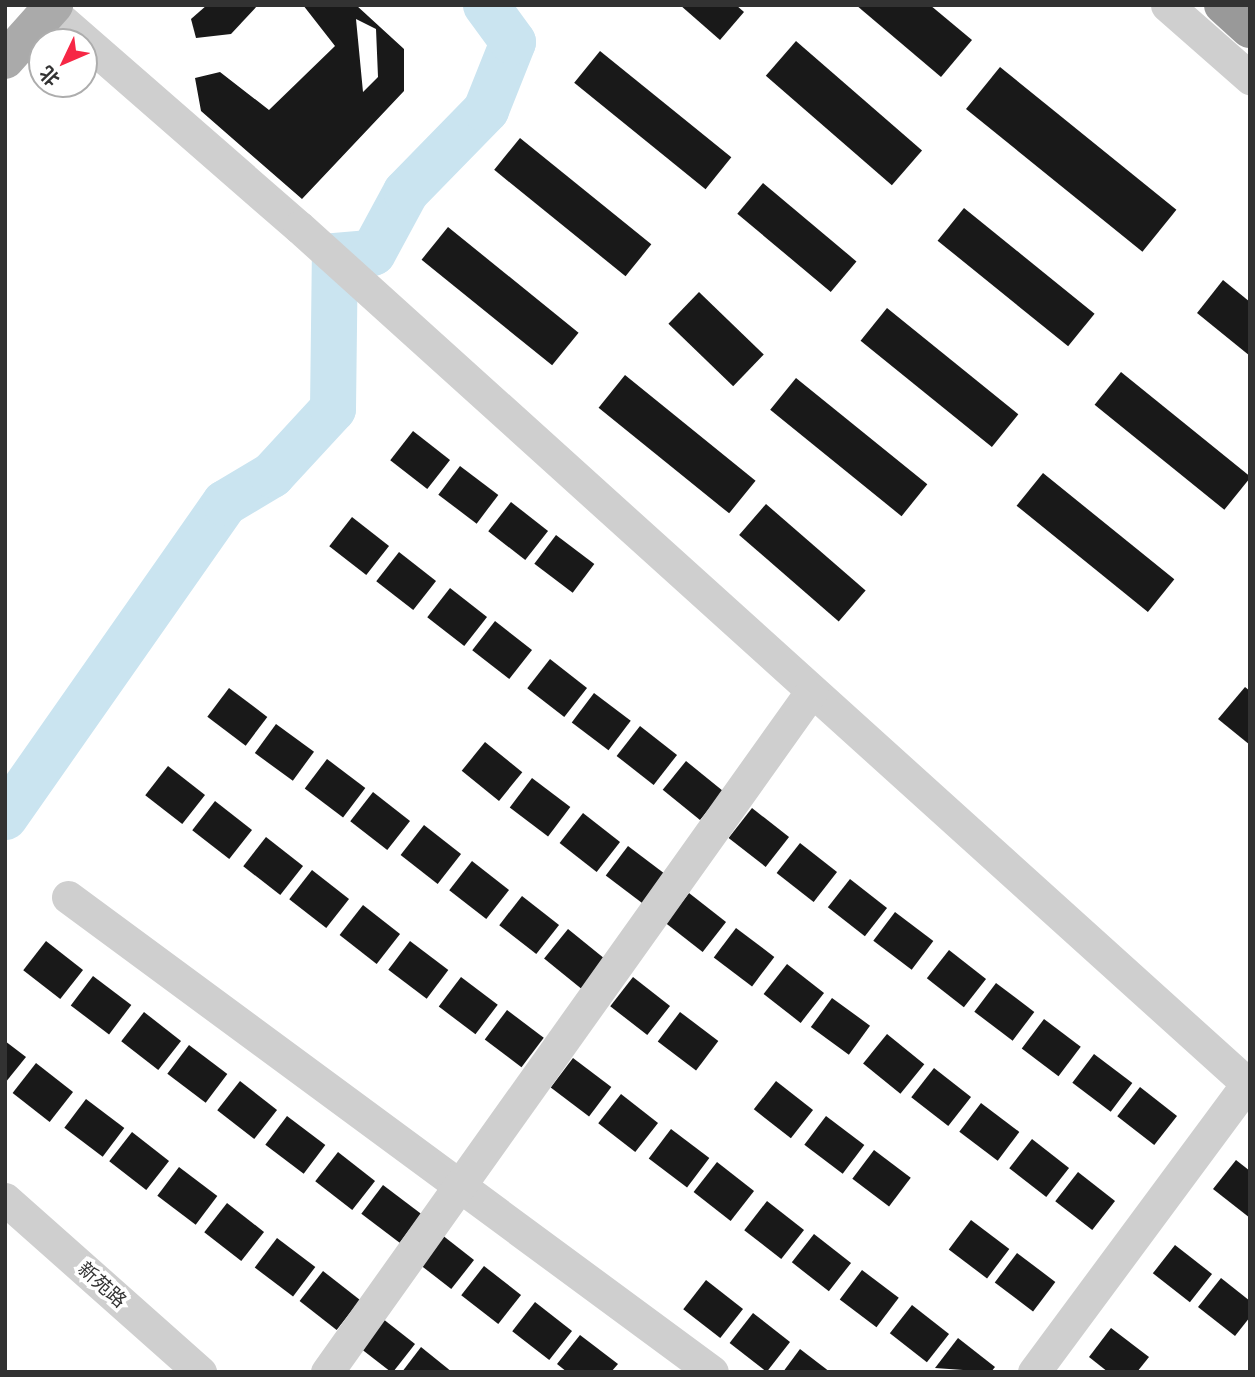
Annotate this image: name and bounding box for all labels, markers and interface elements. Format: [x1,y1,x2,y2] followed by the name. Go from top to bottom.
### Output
[28,28,98,98] north arrow
[34,61,65,91] text: 北
[73,1257,131,1313] street label: 新苑路

